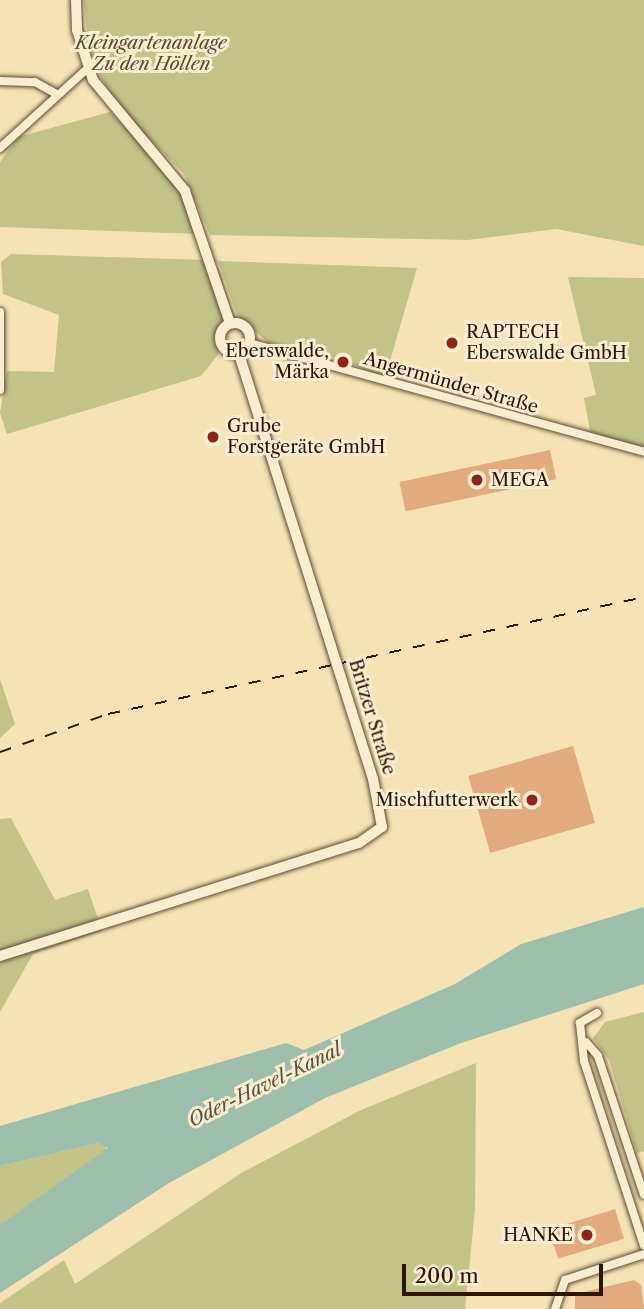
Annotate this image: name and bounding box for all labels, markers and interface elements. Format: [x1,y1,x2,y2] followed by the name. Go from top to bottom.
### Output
[75,33,227,76] park label: Kleingartenanlage Zu den Höllen
[466,322,627,364] place label: RAPTECH Eberswalde GmbH
[444,335,460,351] marker: RAPTECH Eberswalde GmbH
[225,341,329,384] place label: Eberswalde, Märka
[361,348,541,418] street label: Angermünder Straße
[335,354,351,370] marker: Eberswalde, Märka
[227,416,386,458] place label: Grube Forstgeräte GmbH
[205,429,221,445] marker: Grube Forstgeräte GmbH
[491,469,549,491] place label: MEGA
[469,472,485,488] marker: MEGA
[344,656,400,778] street label: Britzer Straße
[375,789,518,811] place label: Mischfutterwerk
[524,792,540,808] marker: Mischfutterwerk
[185,1038,345,1132] water label: Oder-Havel-Kanal
[503,1224,573,1246] place label: HANKE
[579,1227,595,1243] marker: HANKE
[406,1250,607,1294] scale bar
[415,1263,479,1288] text: 200 m

